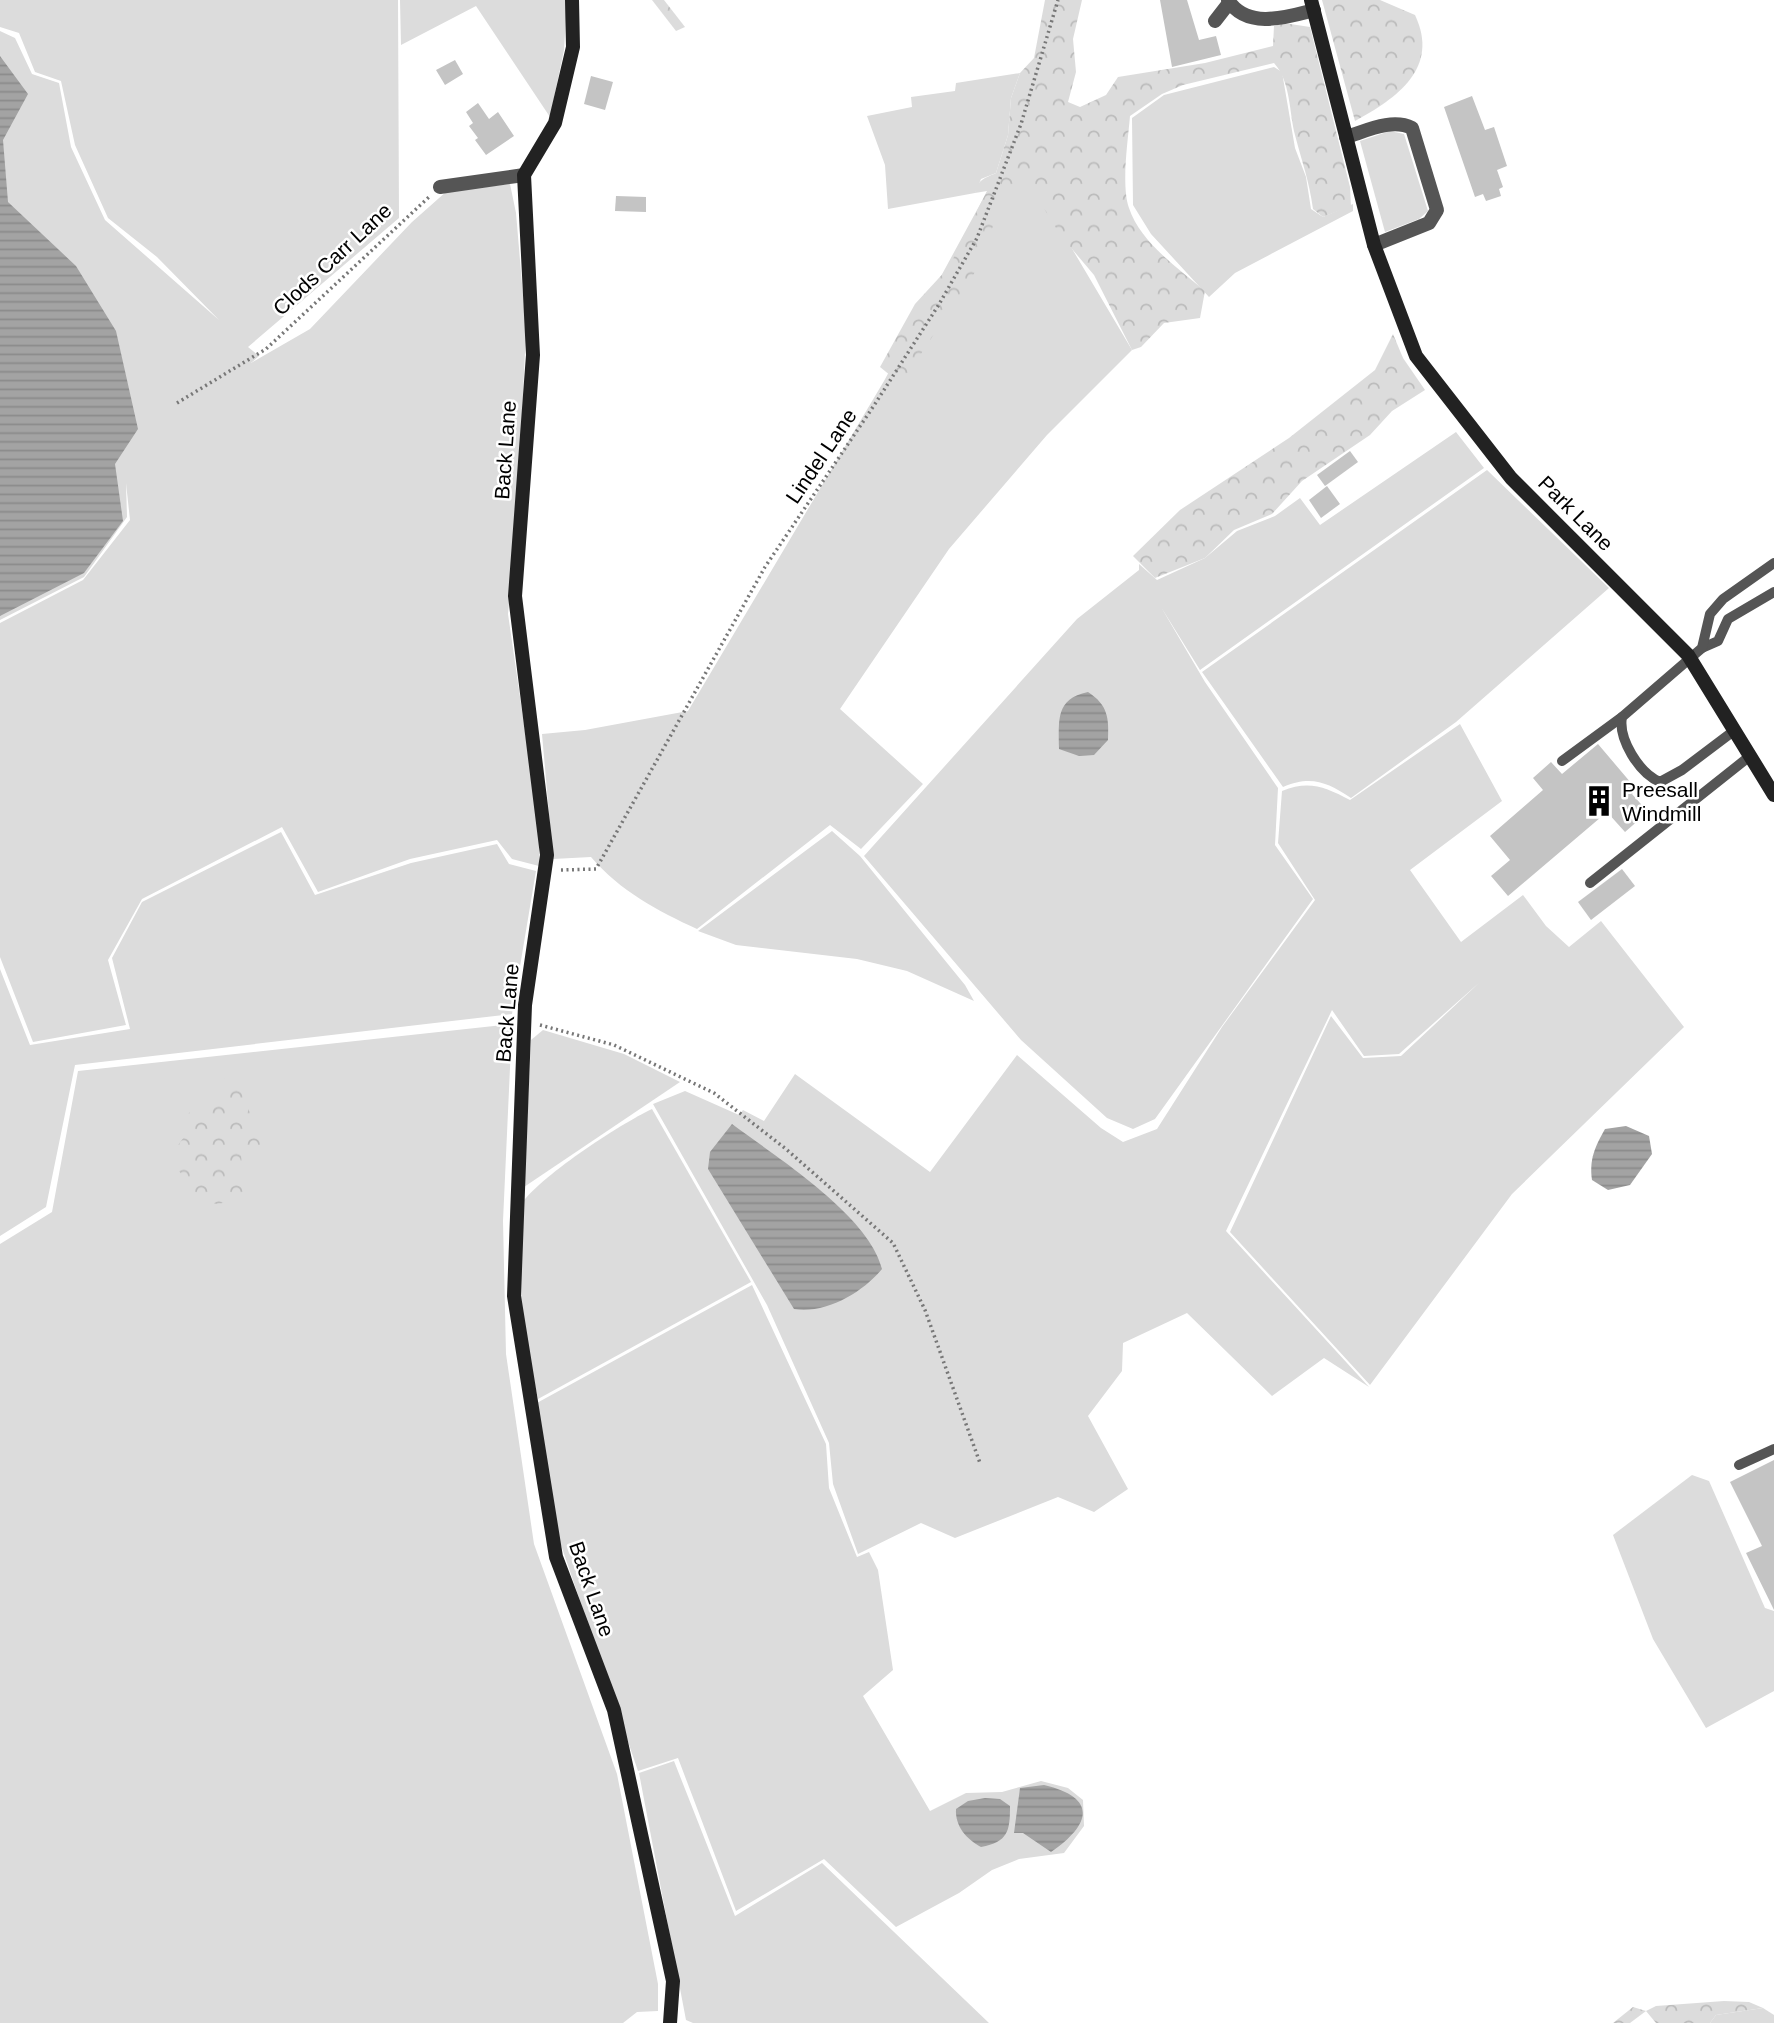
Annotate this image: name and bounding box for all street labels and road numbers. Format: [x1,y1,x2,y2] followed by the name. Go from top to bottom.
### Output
[268,198,396,320] street label: Clods Carr Lane
[490,400,520,500] street label: Back Lane
[781,405,861,507] street label: Lindel Lane
[1534,471,1618,555] street label: Park Lane
[491,963,523,1063] street label: Back Lane
[565,1538,619,1640] street label: Back Lane

